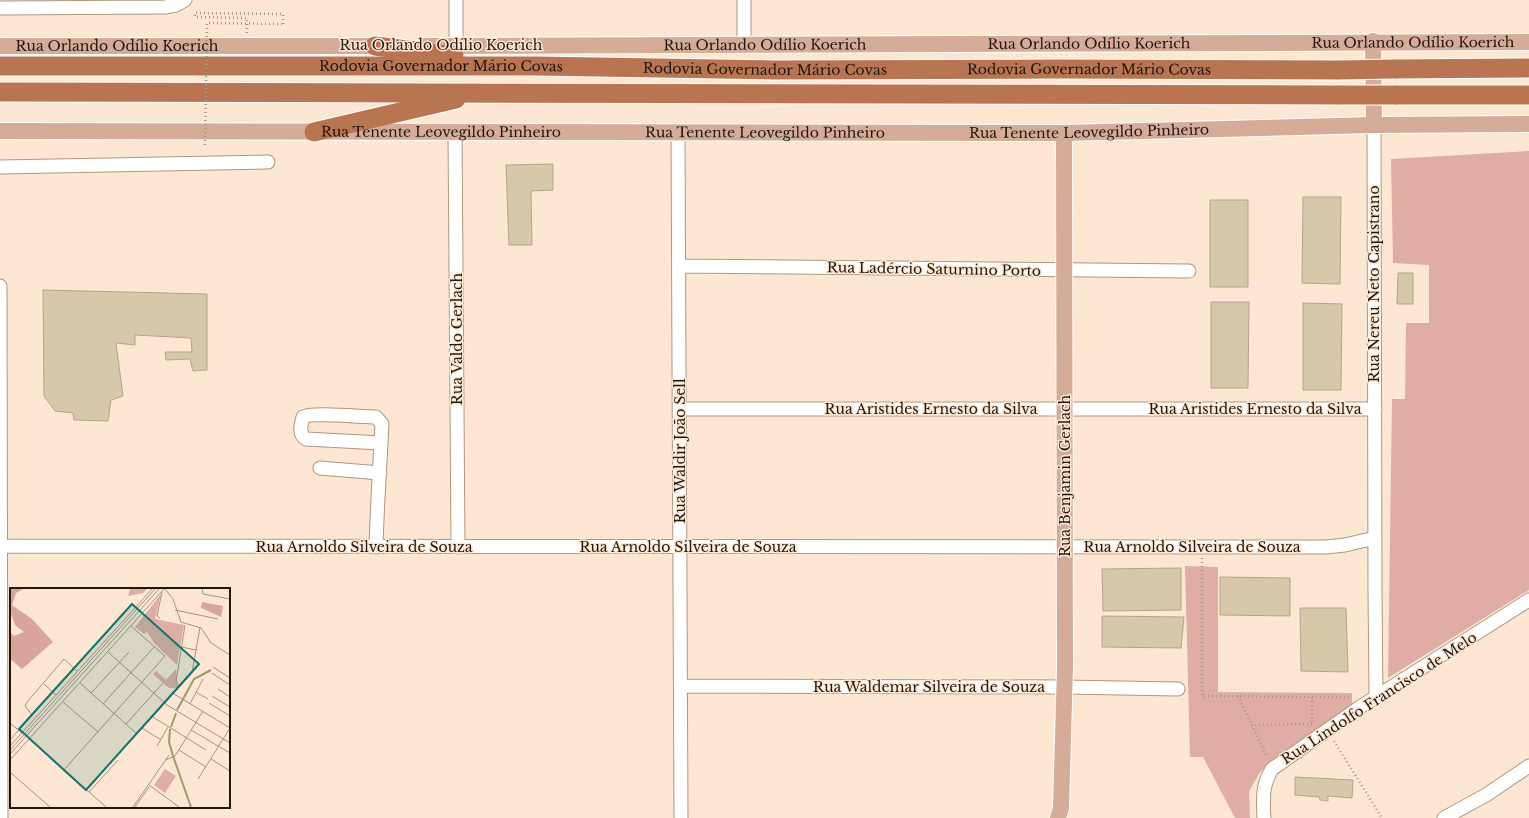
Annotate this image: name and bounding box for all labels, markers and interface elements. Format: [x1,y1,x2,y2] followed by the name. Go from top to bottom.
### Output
[1311,33,1515,52] street label: Rua Orlando Odílio Koerich
[987,34,1191,53] street label: Rua Orlando Odílio Koerich
[663,35,867,54] street label: Rua Orlando Odílio Koerich
[340,36,543,54] street label: Rua Orlando Odílio Koerich
[16,37,219,55] street label: Rua Orlando Odílio Koerich
[319,57,563,75] street label: Rodovia Governador Mário Covas
[643,59,887,79] street label: Rodovia Governador Mário Covas
[967,60,1211,79] street label: Rodovia Governador Mário Covas
[969,120,1209,142] street label: Rua Tenente Leovegildo Pinheiro
[321,123,561,141] street label: Rua Tenente Leovegildo Pinheiro
[645,123,885,142] street label: Rua Tenente Leovegildo Pinheiro
[1365,185,1383,383] street label: Rua Nereu Neto Capistrano
[827,258,1041,280] street label: Rua Ladércio Saturnino Porto
[448,272,466,405] street label: Rua Valdo Gerlach
[671,378,689,523] street label: Rua Waldir João Sell
[1056,395,1074,557] street label: Rua Benjamin Gerlach
[825,400,1038,418] street label: Rua Aristides Ernesto da Silva
[1149,400,1362,418] street label: Rua Aristides Ernesto da Silva
[255,538,473,556] street label: Rua Arnoldo Silveira de Souza
[579,538,797,556] street label: Rua Arnoldo Silveira de Souza
[1083,538,1301,556] street label: Rua Arnoldo Silveira de Souza
[10,588,230,808] inset map
[1278,628,1480,768] street label: Rua Lindolfo Francisco de Melo
[813,678,1045,696] street label: Rua Waldemar Silveira de Souza

